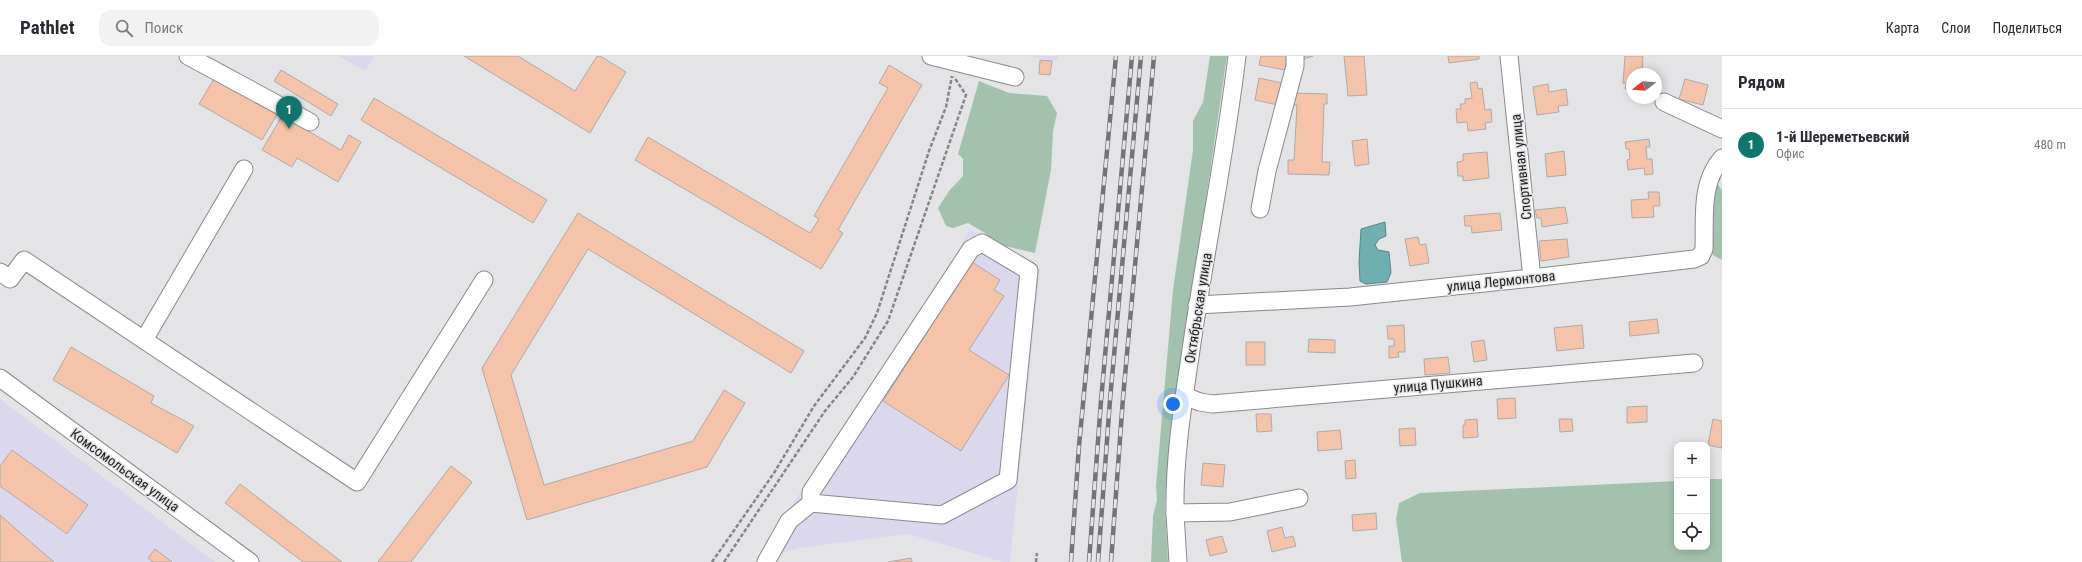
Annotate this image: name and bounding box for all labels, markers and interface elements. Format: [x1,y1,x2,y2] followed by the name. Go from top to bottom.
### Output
[99,10,379,46] search box
[20,16,75,39] text: Pathlet
[113,17,135,39] icon: search
[145,19,183,37] text: Поиск
[1886,20,1919,36] text: Карта
[1941,20,1971,36] text: Слои
[1993,20,2062,36] text: Поделиться
[1626,68,1662,104] north arrow
[1738,72,1785,92] text: Рядом
[276,96,302,129] pin: 1
[1507,113,1535,221] street label: Спортивная улица
[1776,128,1910,146] text: 1-й Шереметьевский
[1748,137,1754,152] text: 1
[2034,137,2066,152] text: 480 m
[1776,146,1805,161] text: Офис
[1181,251,1215,365] street label: Октябрьская улица
[1446,267,1556,295] street label: улица Лермонтова
[1393,372,1483,396] street label: улица Пушкина
[1163,394,1183,414] your location
[67,425,183,515] street label: Комсомольская улица
[1674,442,1710,550] map controls
[1674,442,1710,478] button: +
[1674,478,1710,514] button: −
[1674,514,1710,550] button: locate

